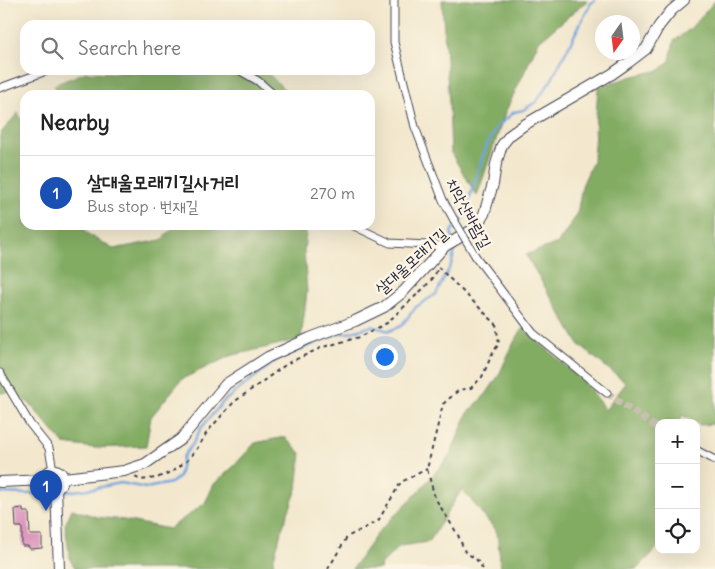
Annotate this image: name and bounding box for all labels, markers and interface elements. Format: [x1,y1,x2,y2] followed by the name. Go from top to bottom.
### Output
[595,15,640,60] north arrow
[20,20,375,75] search box
[38,34,66,62] icon: search
[78,36,181,60] text: Search here
[40,109,110,136] text: Nearby
[87,170,240,194] text: 살대울모래기길사거리
[442,174,496,252] street label: 치악산바람길
[53,183,59,203] text: 1
[310,183,355,203] text: 270 m
[87,196,199,216] text: Bus stop · 번재길
[371,223,451,299] street label: 살대울모래기길
[372,344,398,370] your location
[655,419,700,554] map controls
[655,419,700,464] button: +
[655,464,700,509] button: −
[30,470,62,511] pin: 1
[655,509,700,554] button: locate

